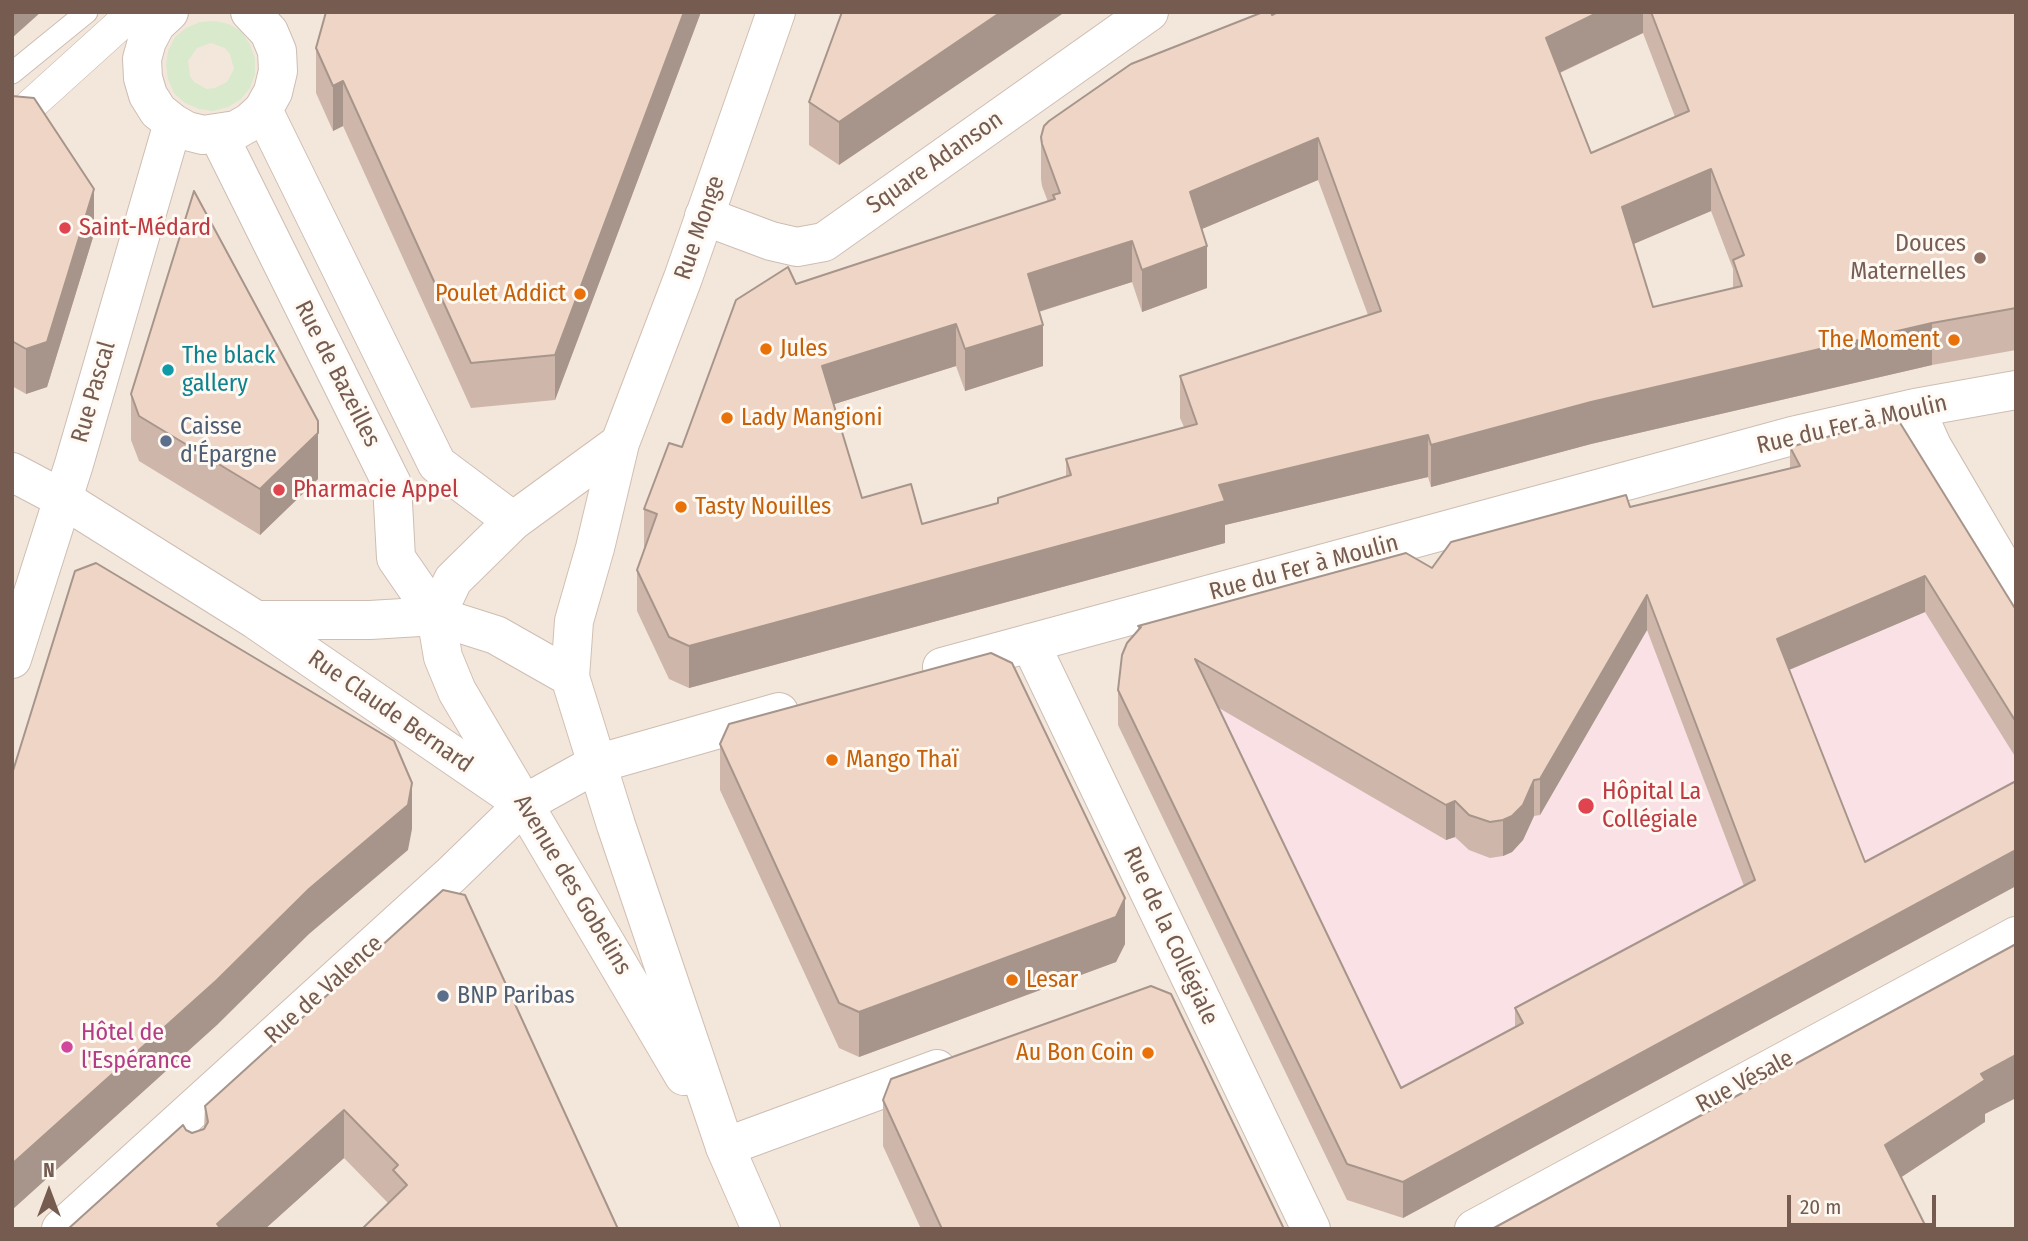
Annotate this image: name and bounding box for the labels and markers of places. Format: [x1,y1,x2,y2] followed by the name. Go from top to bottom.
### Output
[79,214,211,242] place label: Saint-Médard
[57,220,73,236] marker: Saint-Médard
[1850,230,1966,286] place label: Douces Maternelles
[1972,250,1988,266] marker: Douces Maternelles
[435,280,566,308] place label: Poulet Addict
[572,286,588,302] marker: Poulet Addict
[1818,326,1940,354] place label: The Moment
[1946,332,1962,348] marker: The Moment
[780,335,827,363] place label: Jules
[758,341,774,357] marker: Jules
[182,342,275,398] place label: The black gallery
[160,362,176,378] marker: The black gallery
[741,404,883,432] place label: Lady Mangioni
[719,410,735,426] marker: Lady Mangioni
[180,413,277,469] place label: Caisse d'Épargne
[158,433,174,449] marker: Caisse d'Épargne
[293,476,458,504] place label: Pharmacie Appel
[271,482,287,498] marker: Pharmacie Appel
[695,493,831,521] place label: Tasty Nouilles
[673,499,689,515] marker: Tasty Nouilles
[846,746,958,774] place label: Mango Thaï
[824,752,840,768] marker: Mango Thaï
[1602,778,1701,834] place label: Hôpital La Collégiale
[1576,796,1596,816] marker: Hôpital La Collégiale
[1026,966,1078,994] place label: Lesar
[1004,972,1020,988] marker: Lesar
[457,982,575,1010] place label: BNP Paribas
[435,988,451,1004] marker: BNP Paribas
[81,1019,192,1075] place label: Hôtel de l'Espérance
[59,1039,75,1055] marker: Hôtel de l'Espérance
[1016,1039,1134,1067] place label: Au Bon Coin
[1140,1045,1156,1061] marker: Au Bon Coin

